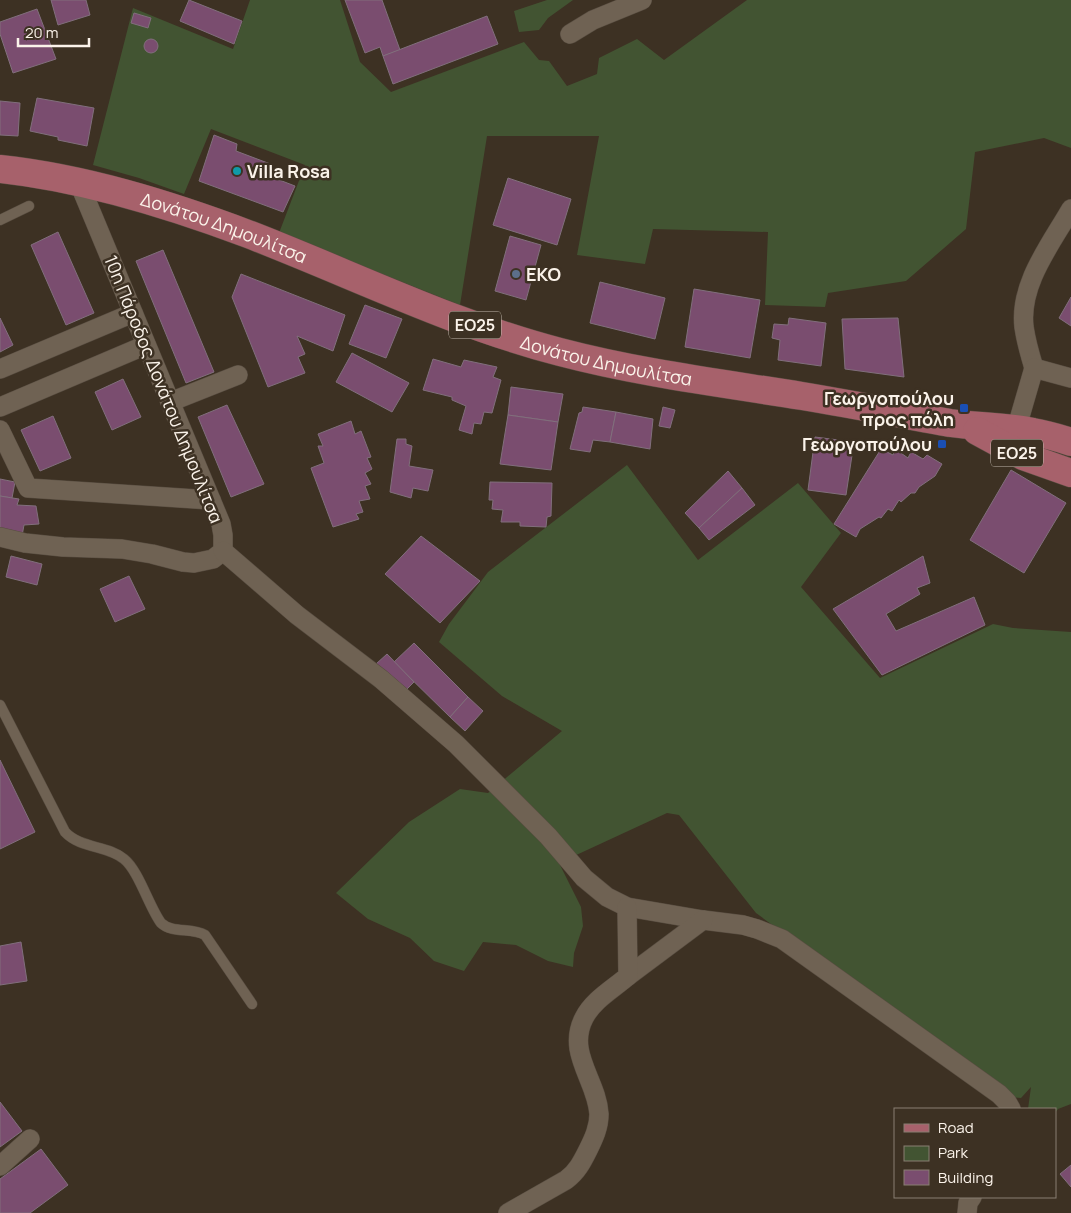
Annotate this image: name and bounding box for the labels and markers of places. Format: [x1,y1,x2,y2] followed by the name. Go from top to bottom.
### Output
[247,159,330,183] place label: Villa Rosa
[231,165,243,177] marker: Villa Rosa
[526,262,561,286] place label: EKO
[510,268,522,280] marker: EKO
[824,386,954,431] place label: Γεωργοπούλου προς πόλη
[958,402,970,414] marker: Γεωργοπούλου προς πόλη
[802,432,932,456] place label: Γεωργοπούλου
[936,438,948,450] marker: Γεωργοπούλου

